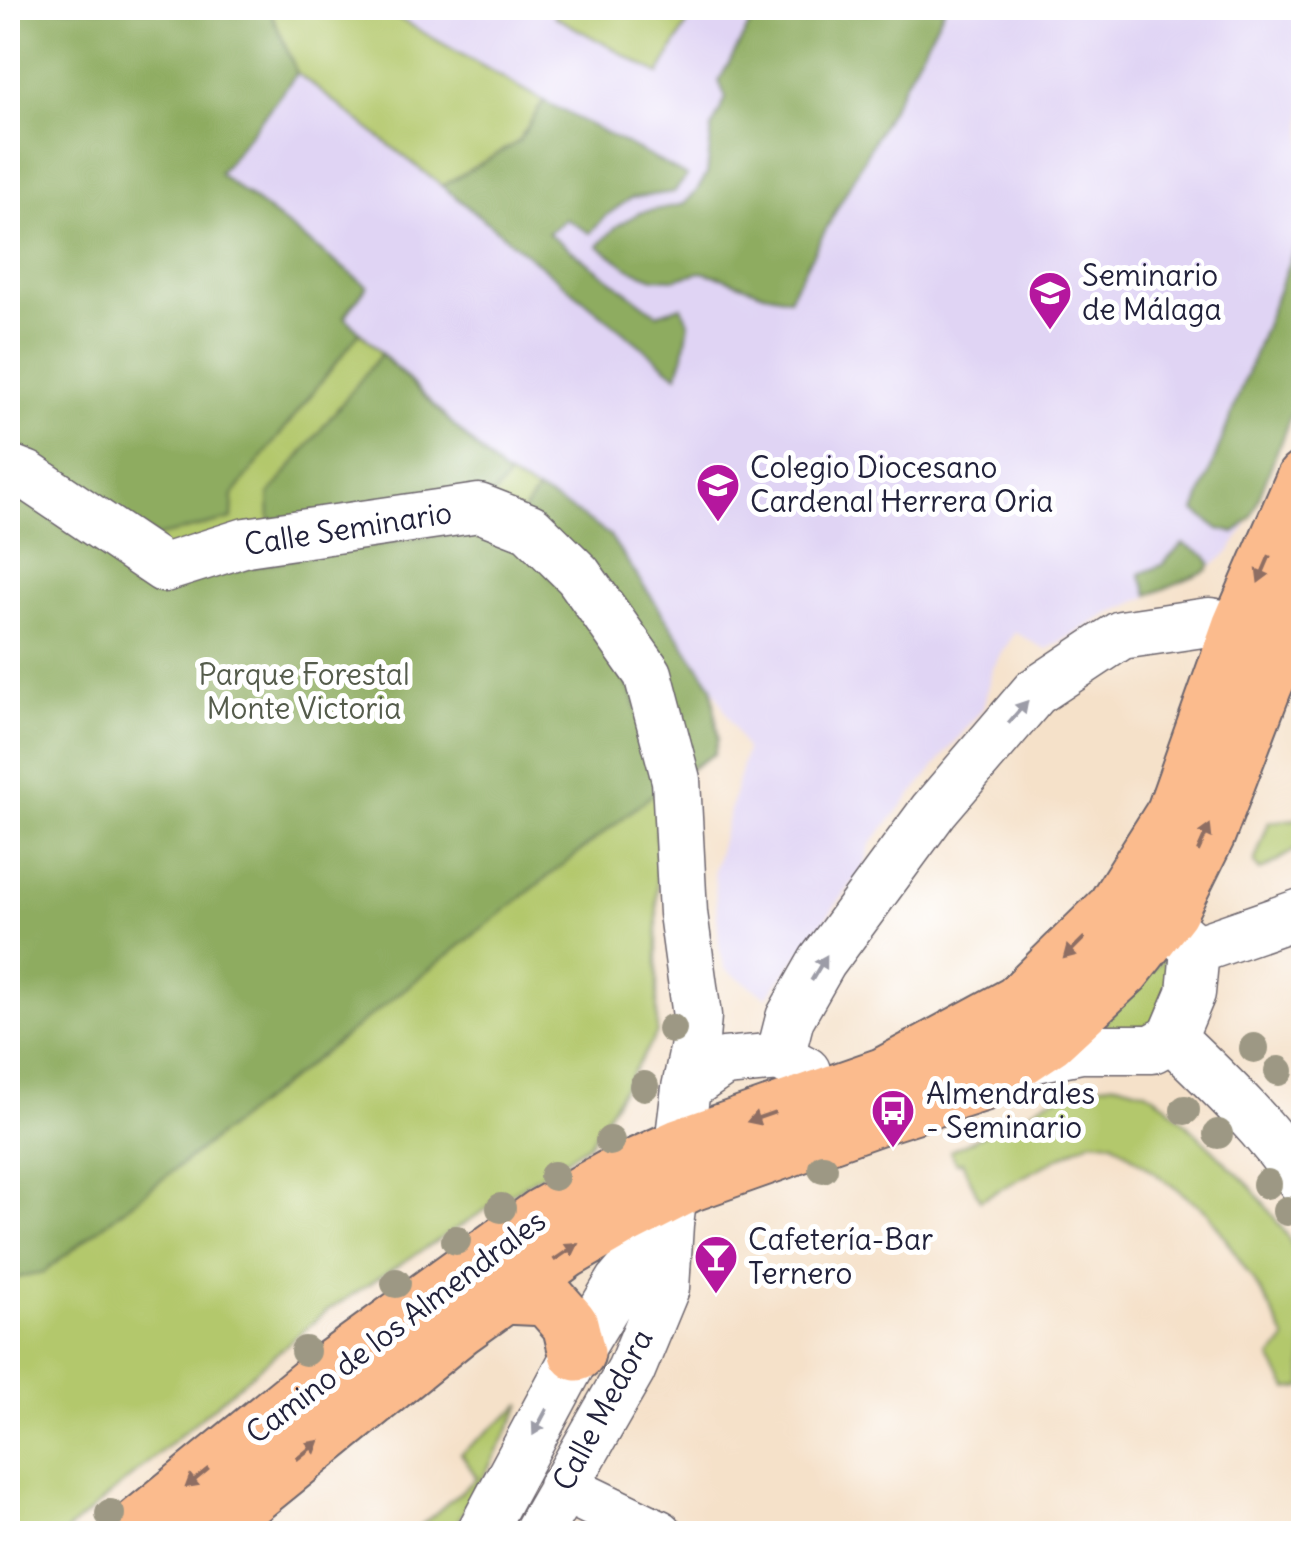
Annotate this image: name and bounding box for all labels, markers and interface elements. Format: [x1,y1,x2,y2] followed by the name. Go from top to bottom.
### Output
[1082,256,1222,328] place label: Seminario de Málaga
[1027,270,1073,331] school or university icon: Seminario de Málaga
[750,448,1053,520] place label: Colegio Diocesano Cardenal Herrera Oria
[695,462,741,523] school or university icon: Colegio Diocesano Cardenal Herrera Oria
[241,493,454,563] street label: Calle Seminario
[1256,554,1272,584] one-way arrow
[198,655,410,727] park label: Parque Forestal Monte Victoria
[1007,699,1028,724] one-way arrow
[1196,823,1212,853] one-way arrow
[1062,936,1086,960] one-way arrow
[810,954,827,982] one-way arrow
[926,1074,1095,1146] place label: Almendrales - Seminario
[870,1088,916,1149] bus stop icon: Almendrales - Seminario
[746,1110,776,1125] one-way arrow
[238,1201,553,1451] street label: Camino de los Almendrales
[748,1220,933,1292] place label: Cafetería-Bar Ternero
[693,1234,739,1295] bar icon: Cafetería-Bar Ternero
[552,1243,579,1262] one-way arrow
[544,1322,660,1497] street label: Calle Medora
[531,1408,548,1437] one-way arrow
[296,1440,321,1461] one-way arrow
[184,1467,209,1488] one-way arrow

